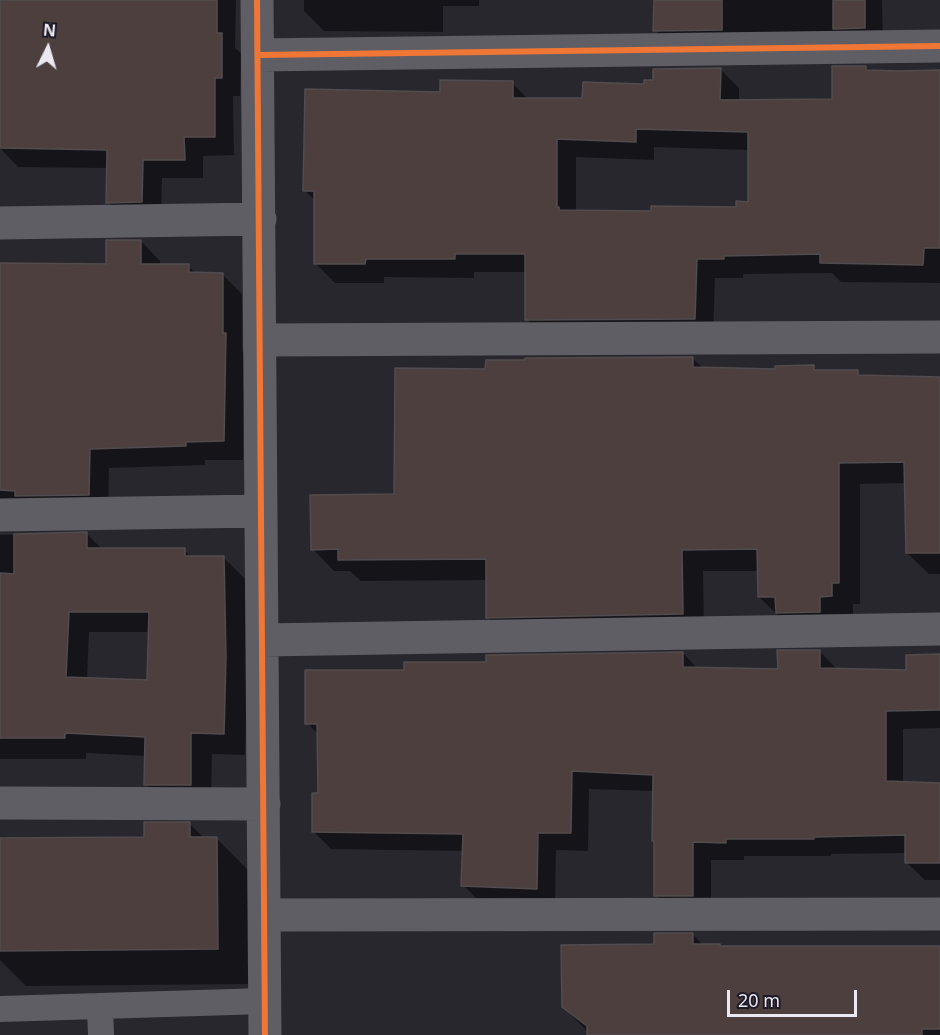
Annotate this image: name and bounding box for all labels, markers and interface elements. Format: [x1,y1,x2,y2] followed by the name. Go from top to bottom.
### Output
[18,18,78,78] north arrow
[42,19,57,42] text: N
[730,978,860,1016] scale bar
[738,988,780,1012] text: 20 m

